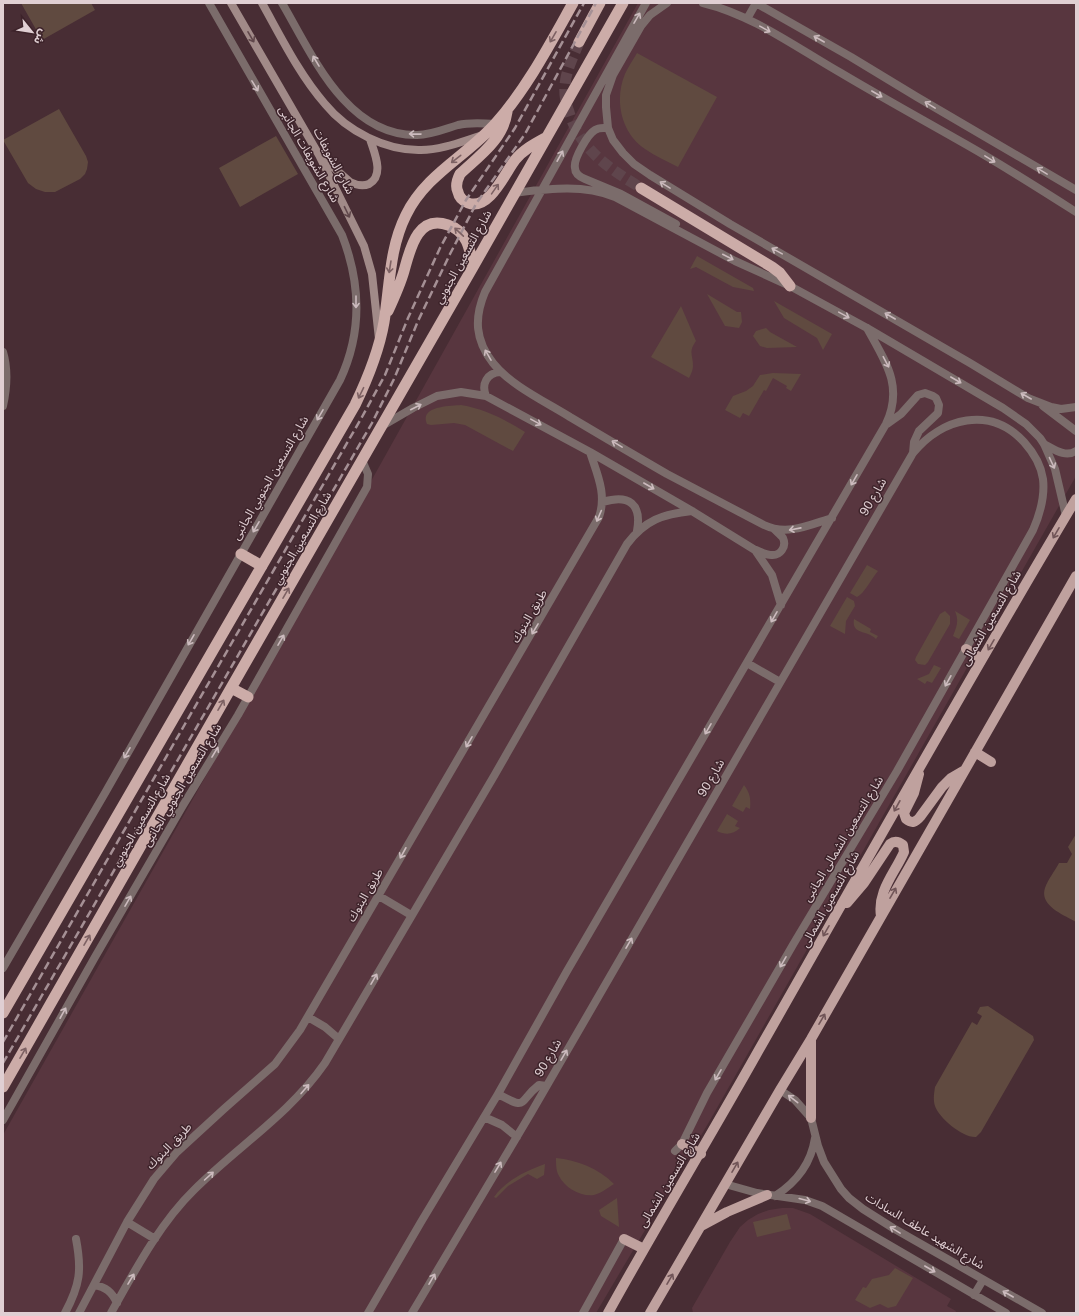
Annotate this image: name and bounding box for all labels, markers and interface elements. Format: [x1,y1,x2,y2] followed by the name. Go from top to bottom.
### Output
[12,12,52,52] north arrow
[634,12,642,24] one-way arrow
[759,26,771,33] one-way arrow
[31,27,50,47] text: ش
[247,31,255,43] one-way arrow
[549,31,557,42] one-way arrow
[813,34,825,42] one-way arrow
[311,55,319,67] one-way arrow
[252,80,260,92] one-way arrow
[871,91,883,99] one-way arrow
[924,101,936,109] one-way arrow
[275,103,343,205] street label: شارع الشويفات الجانبى
[310,125,358,197] street label: شارع الشويفات
[409,130,422,138] one-way arrow
[557,150,565,162] one-way arrow
[450,155,461,164] one-way arrow
[984,155,996,163] one-way arrow
[1036,167,1048,175] one-way arrow
[660,181,671,189] one-way arrow
[491,184,499,195] one-way arrow
[344,205,352,217] one-way arrow
[431,208,497,308] street label: شارع التسعين الجنوبي
[454,227,464,236] one-way arrow
[771,247,783,254] one-way arrow
[721,254,733,261] one-way arrow
[386,260,394,273] one-way arrow
[352,296,360,309] one-way arrow
[837,312,849,320] one-way arrow
[884,312,896,320] one-way arrow
[483,349,491,361] one-way arrow
[882,356,890,368] one-way arrow
[950,377,962,385] one-way arrow
[357,387,364,399] one-way arrow
[1020,392,1032,400] one-way arrow
[409,402,421,410] one-way arrow
[316,408,324,420] one-way arrow
[229,413,311,543] street label: شارع التسعين الجنوبي الجانبى
[530,419,542,427] one-way arrow
[612,440,623,448] one-way arrow
[1049,456,1056,468] one-way arrow
[849,474,857,486] one-way arrow
[857,476,891,519] street label: شارع 90
[643,483,655,491] one-way arrow
[270,489,334,587] street label: شارع التسعين الجنوبي
[595,510,602,522] one-way arrow
[251,521,259,533] one-way arrow
[789,525,802,533] one-way arrow
[1052,527,1060,539] one-way arrow
[958,568,1026,669] street label: شارع التسعين الشمالى
[282,587,290,599] one-way arrow
[508,587,551,646] street label: طريق البنوك
[769,611,777,623] one-way arrow
[530,623,538,635] one-way arrow
[187,634,195,646] one-way arrow
[277,634,285,646] one-way arrow
[986,639,994,651] one-way arrow
[943,675,951,687] one-way arrow
[217,699,225,711] one-way arrow
[140,721,224,849] street label: شارع التسعين الجنوبي الجانبى
[704,723,712,735] one-way arrow
[465,736,473,748] one-way arrow
[123,747,131,759] one-way arrow
[211,747,219,758] one-way arrow
[695,757,729,800] street label: شارع 90
[109,771,173,869] street label: شارع التسعين الجنوبي
[800,774,886,904] street label: شارع التسعين الشمالى الجانبى
[893,800,901,812] one-way arrow
[398,847,406,859] one-way arrow
[798,848,862,950] street label: شارع التسعين الشمالى
[344,866,387,925] street label: طريق البنوك
[890,888,898,900] one-way arrow
[124,896,132,907] one-way arrow
[822,925,830,937] one-way arrow
[84,934,92,946] one-way arrow
[626,937,634,949] one-way arrow
[779,956,787,968] one-way arrow
[370,973,378,985] one-way arrow
[60,1007,68,1019] one-way arrow
[819,1013,827,1025] one-way arrow
[532,1037,566,1080] street label: شارع 90
[19,1047,27,1059] one-way arrow
[560,1049,568,1061] one-way arrow
[713,1069,721,1081] one-way arrow
[300,1084,310,1094] one-way arrow
[788,1095,799,1104] one-way arrow
[143,1120,195,1173] street label: طريق البنوك
[635,1130,705,1231] street label: شارع التسعين الشمالى
[495,1161,503,1173] one-way arrow
[732,1161,740,1173] one-way arrow
[203,1172,213,1181] one-way arrow
[862,1190,987,1274] street label: شارع الشهيد عاطف السادات
[798,1197,811,1205] one-way arrow
[889,1225,901,1233] one-way arrow
[924,1266,936,1274] one-way arrow
[127,1273,135,1285] one-way arrow
[429,1273,437,1285] one-way arrow
[666,1273,674,1285] one-way arrow
[1002,1289,1014,1297] one-way arrow

